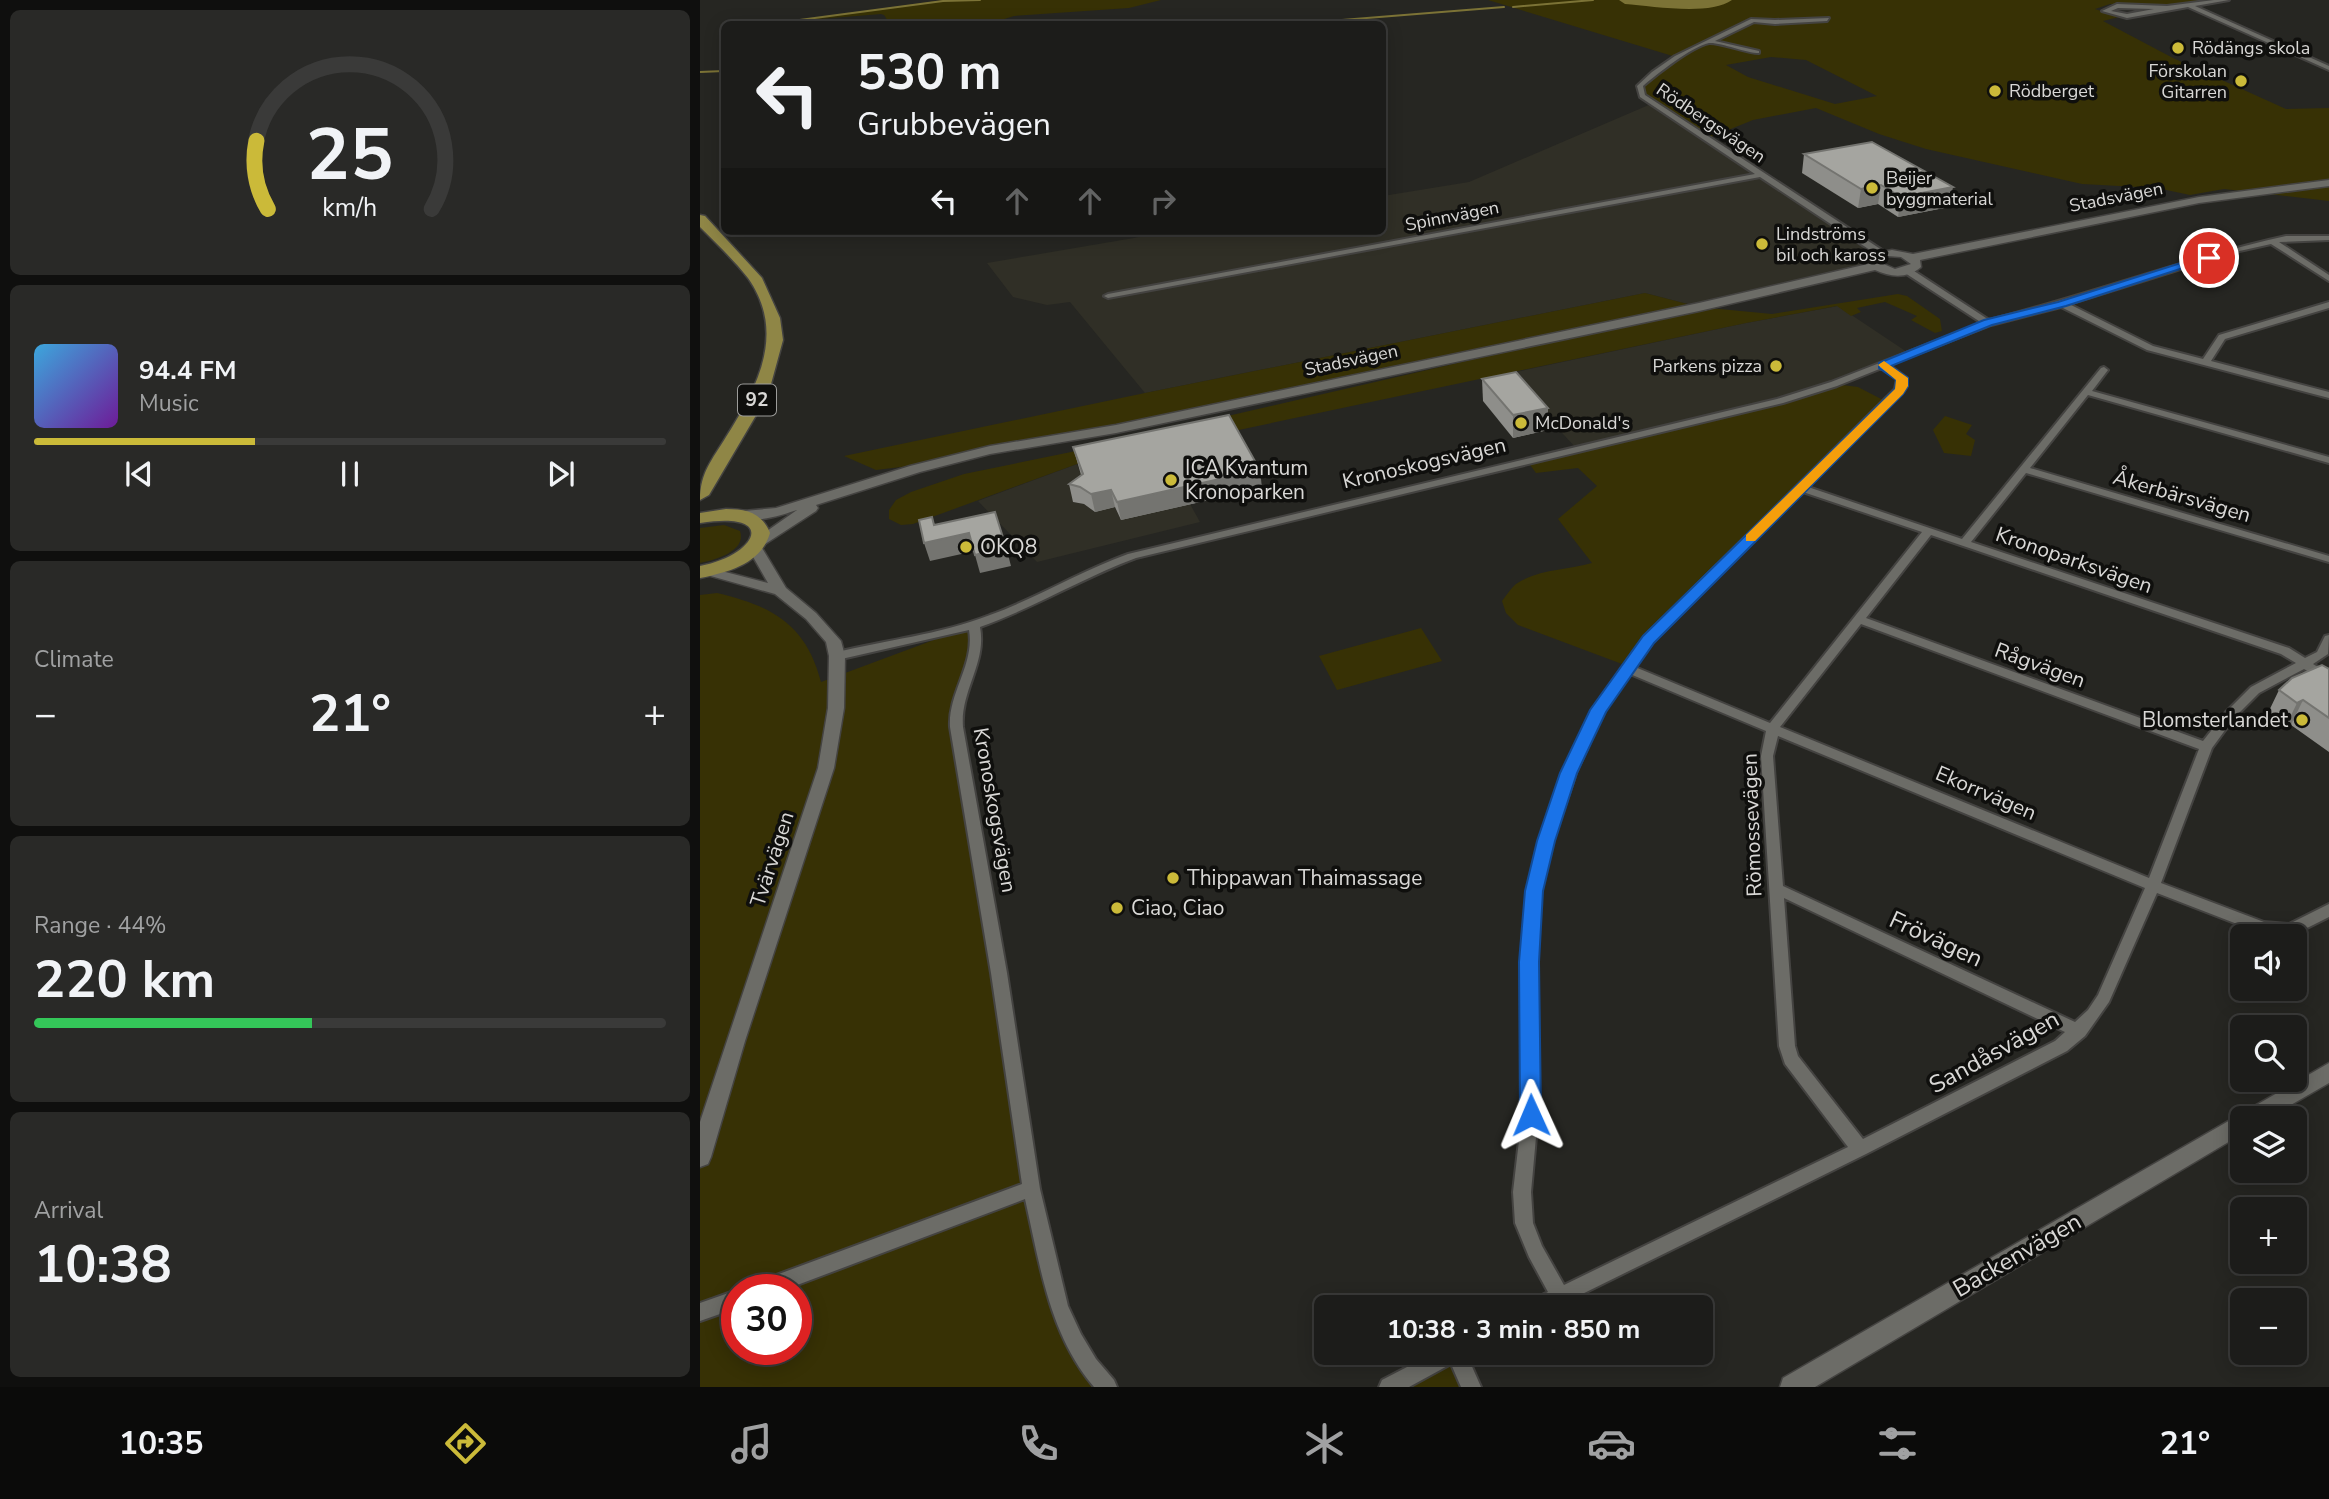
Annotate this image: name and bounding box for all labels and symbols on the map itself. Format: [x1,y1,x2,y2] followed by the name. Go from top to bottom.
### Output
[2192,36,2310,60] place label: Rödängs skola
[2170,40,2186,56] marker: Rödängs skola
[2149,59,2227,104] place label: Förskolan Gitarren
[2233,73,2249,89] marker: Förskolan Gitarren
[1652,78,1770,168] street label: Rödbergsvägen
[2009,79,2095,103] place label: Rödberget
[1987,83,2003,99] marker: Rödberget
[1886,166,1993,211] place label: Beijer byggmaterial
[2067,176,2165,218] street label: Stadsvägen
[1864,180,1880,196] marker: Beijer byggmaterial
[1403,195,1501,237] street label: Spinnvägen
[1776,222,1886,267] place label: Lindströms bil och kaross
[2179,228,2239,288] pin
[1754,236,1770,252] marker: Lindströms bil och kaross
[1302,338,1400,382] street label: Stadsvägen
[1652,354,1762,378] place label: Parkens pizza
[1768,358,1784,374] marker: Parkens pizza
[738,384,776,416] road number: 92
[1535,411,1630,435] place label: McDonald's
[1513,415,1529,431] marker: McDonald's
[1339,431,1509,495] street label: Kronoskogsvägen
[1185,454,1308,506] place label: ICA Kvantum Kronoparken
[2110,462,2254,529] street label: Åkerbärsvägen
[1163,472,1179,488] marker: ICA Kvantum Kronoparken
[1992,520,2156,600] street label: Kronoparksvägen
[980,533,1037,561] place label: OKQ8
[958,539,974,555] marker: OKQ8
[1991,636,2089,694] street label: Rågvägen
[2142,706,2289,734] place label: Blomsterlandet
[2294,712,2310,728] marker: Blomsterlandet
[967,725,1023,895] street label: Kronoskogsvägen
[1736,753,1768,897] street label: Römossevägen
[1931,759,2041,827] street label: Ekorrvägen
[743,808,801,910] street label: Tvärvägen
[1187,864,1422,892] place label: Thippawan Thaimassage
[1165,870,1181,886] marker: Thippawan Thaimassage
[1131,894,1224,922] place label: Ciao, Ciao
[1109,900,1125,916] marker: Ciao, Ciao
[1884,903,1988,975] street label: Frövägen
[1923,1003,2065,1101] street label: Sandåsvägen
[1494,1078,1568,1152] position arrow
[1947,1205,2087,1305] street label: Backenvägen
[721,1274,812,1365] speed limit sign: 30

